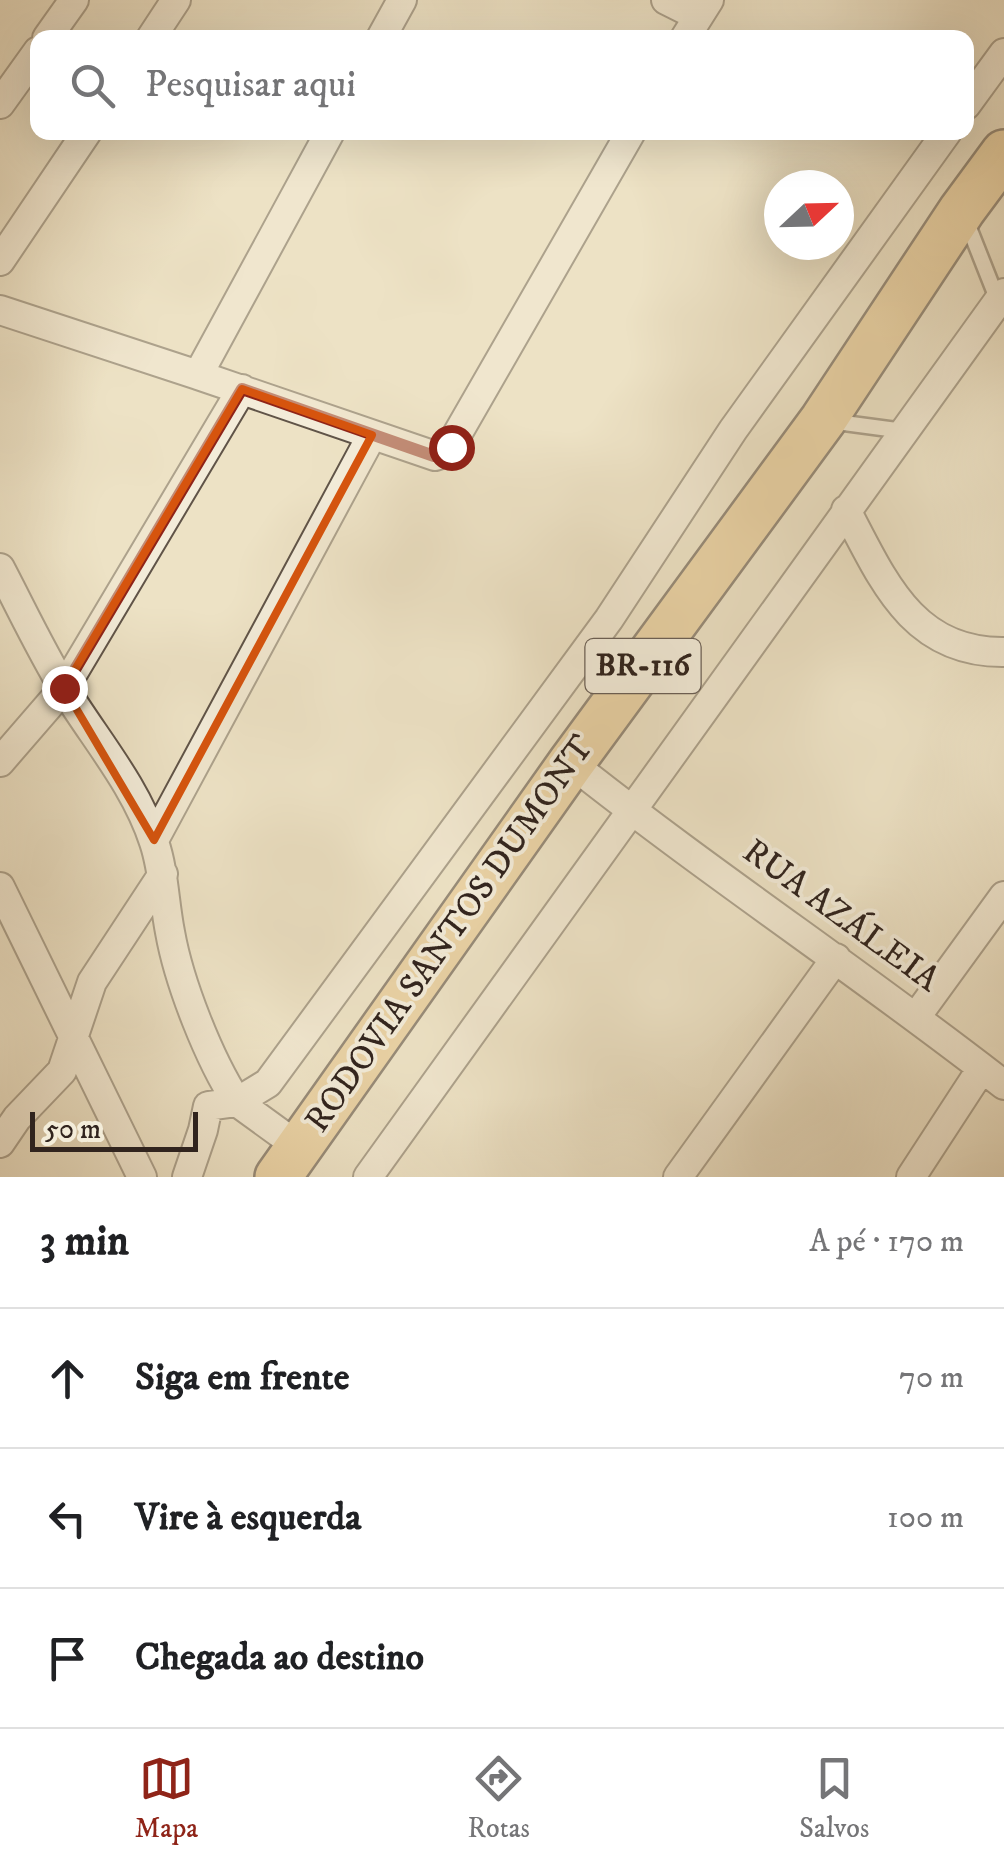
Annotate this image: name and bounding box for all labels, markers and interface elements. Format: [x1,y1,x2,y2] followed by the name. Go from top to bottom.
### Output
[30,30,974,140] search box
[65,58,120,113] icon: search
[145,61,356,109] text: Pesquisar aqui
[764,170,854,260] north arrow
[429,425,475,471] route start
[586,639,700,693] road number: BR-116
[42,666,88,712] route end
[296,726,605,1141] street label: RODOVIA SANTOS DUMONT
[734,829,949,1003] street label: RUA AZÁLEIA
[30,1107,198,1152] scale bar
[45,1112,101,1147] text: 50 m
[40,1216,129,1268] text: 3 min
[809,1222,964,1262] text: A pé · 170 m
[40,1351,95,1406] icon: ahead
[135,1354,349,1402] text: Siga em frente
[899,1358,964,1398] text: 70 m
[40,1491,95,1546] icon: left
[135,1494,361,1542] text: Vire à esquerda
[887,1498,964,1538] text: 100 m
[40,1631,95,1686] icon: arrive
[135,1634,424,1682] text: Chegada ao destino
[135,1751,198,1846] tab: Mapa
[468,1751,530,1846] tab: Rotas
[799,1751,869,1846] tab: Salvos

